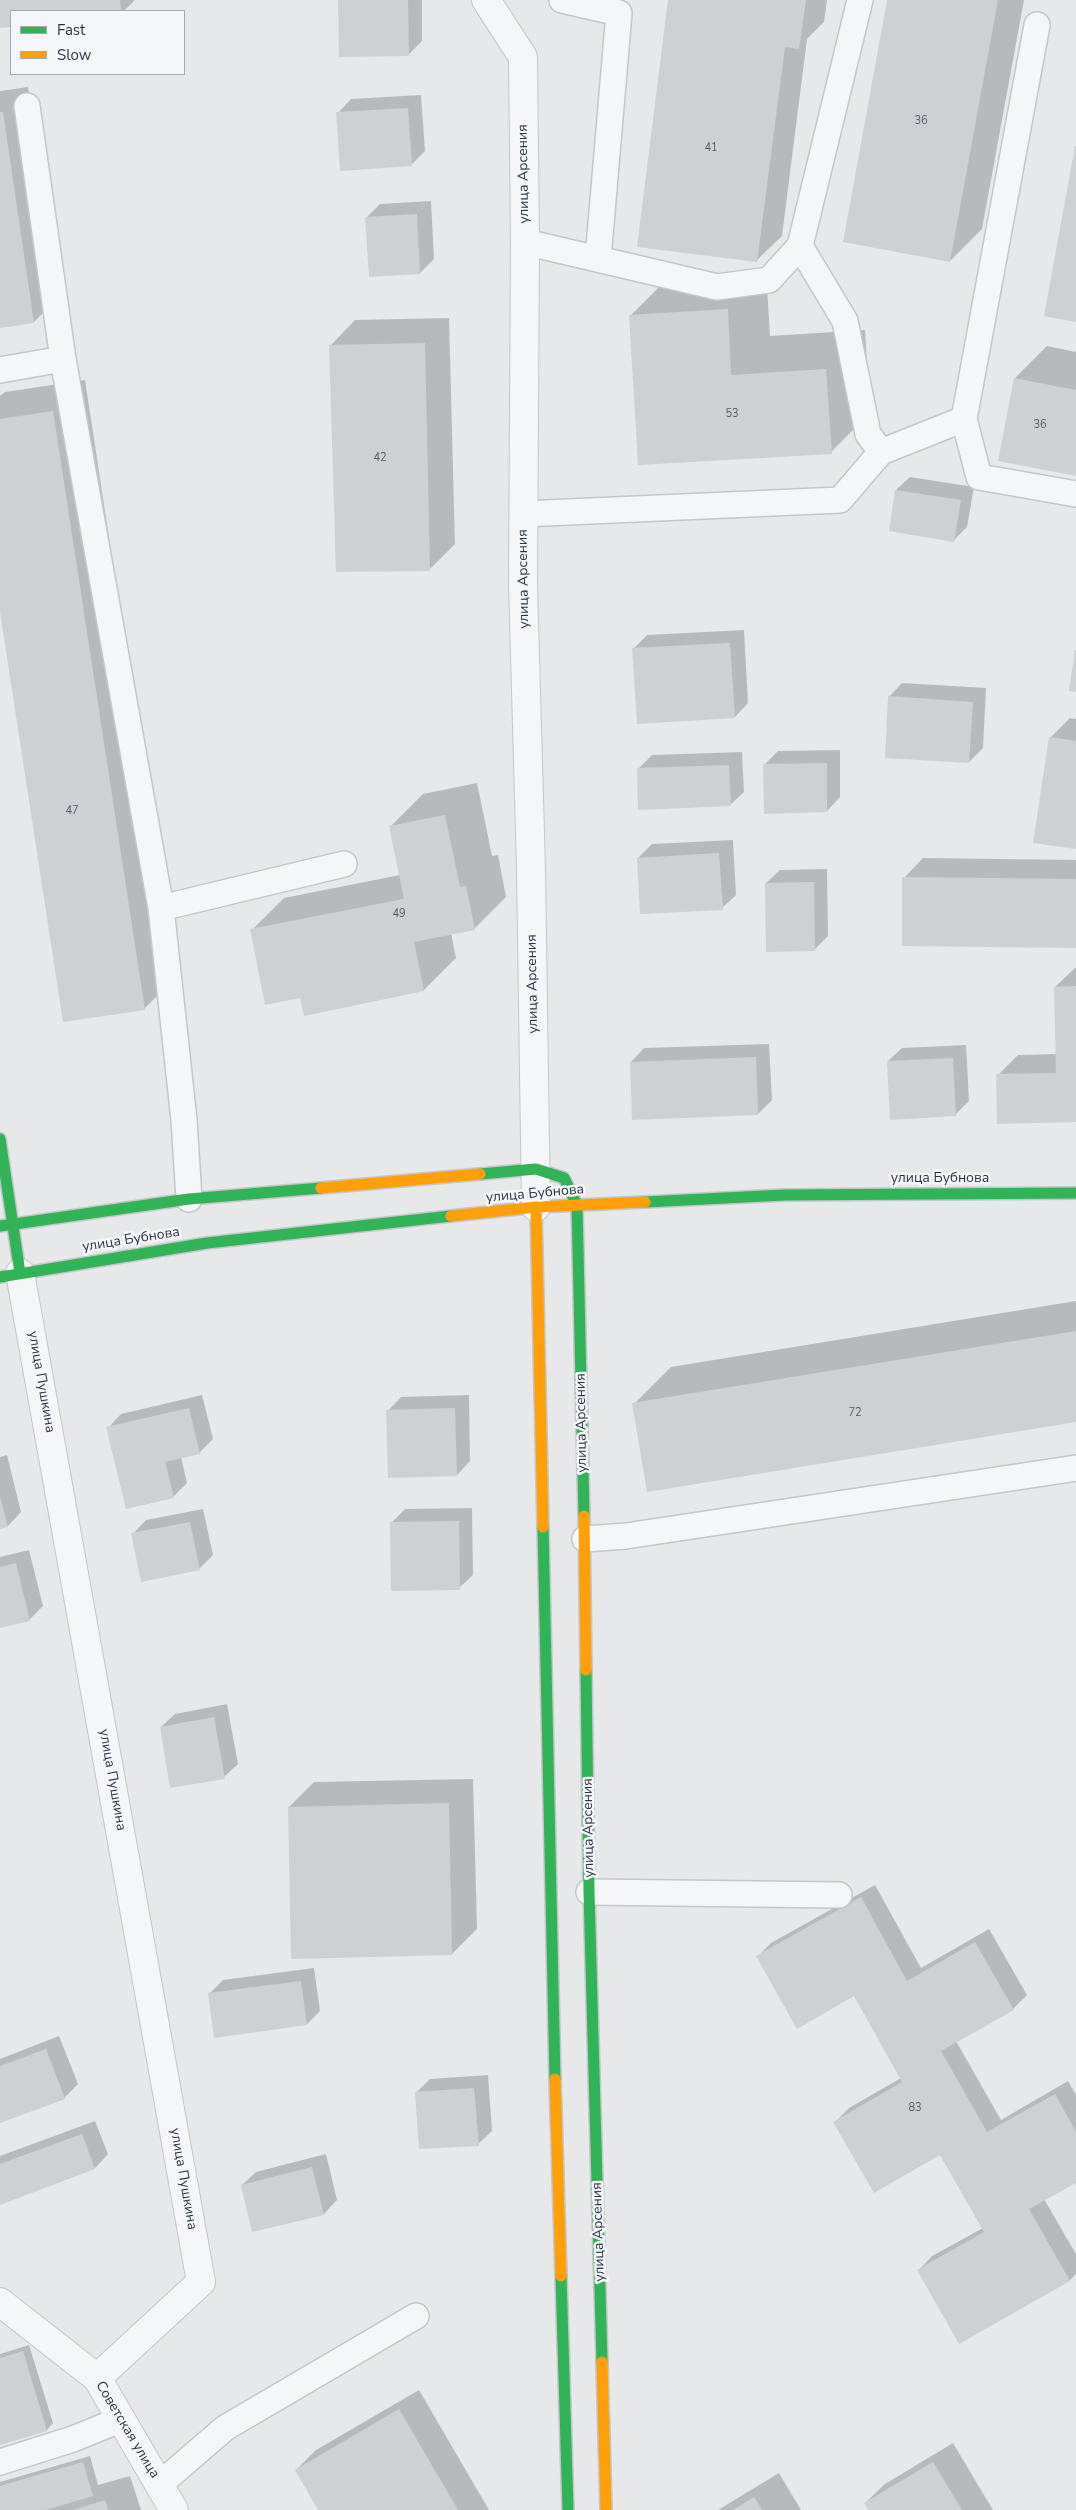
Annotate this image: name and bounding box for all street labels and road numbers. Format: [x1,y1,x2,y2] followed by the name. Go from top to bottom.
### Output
[515,124,533,224] street label: улица Арсения
[515,529,533,629] street label: улица Арсения
[524,934,542,1034] street label: улица Арсения
[891,1171,989,1187] street label: улица Бубнова
[485,1181,585,1207] street label: улица Бубнова
[81,1224,181,1256] street label: улица Бубнова
[24,1330,58,1434] street label: улица Пушкина
[573,1373,591,1473] street label: улица Арсения
[95,1728,129,1832] street label: улица Пушкина
[580,1778,598,1878] street label: улица Арсения
[166,2127,200,2231] street label: улица Пушкина
[589,2182,609,2282] street label: улица Арсения
[91,2378,163,2482] street label: Советская улица

